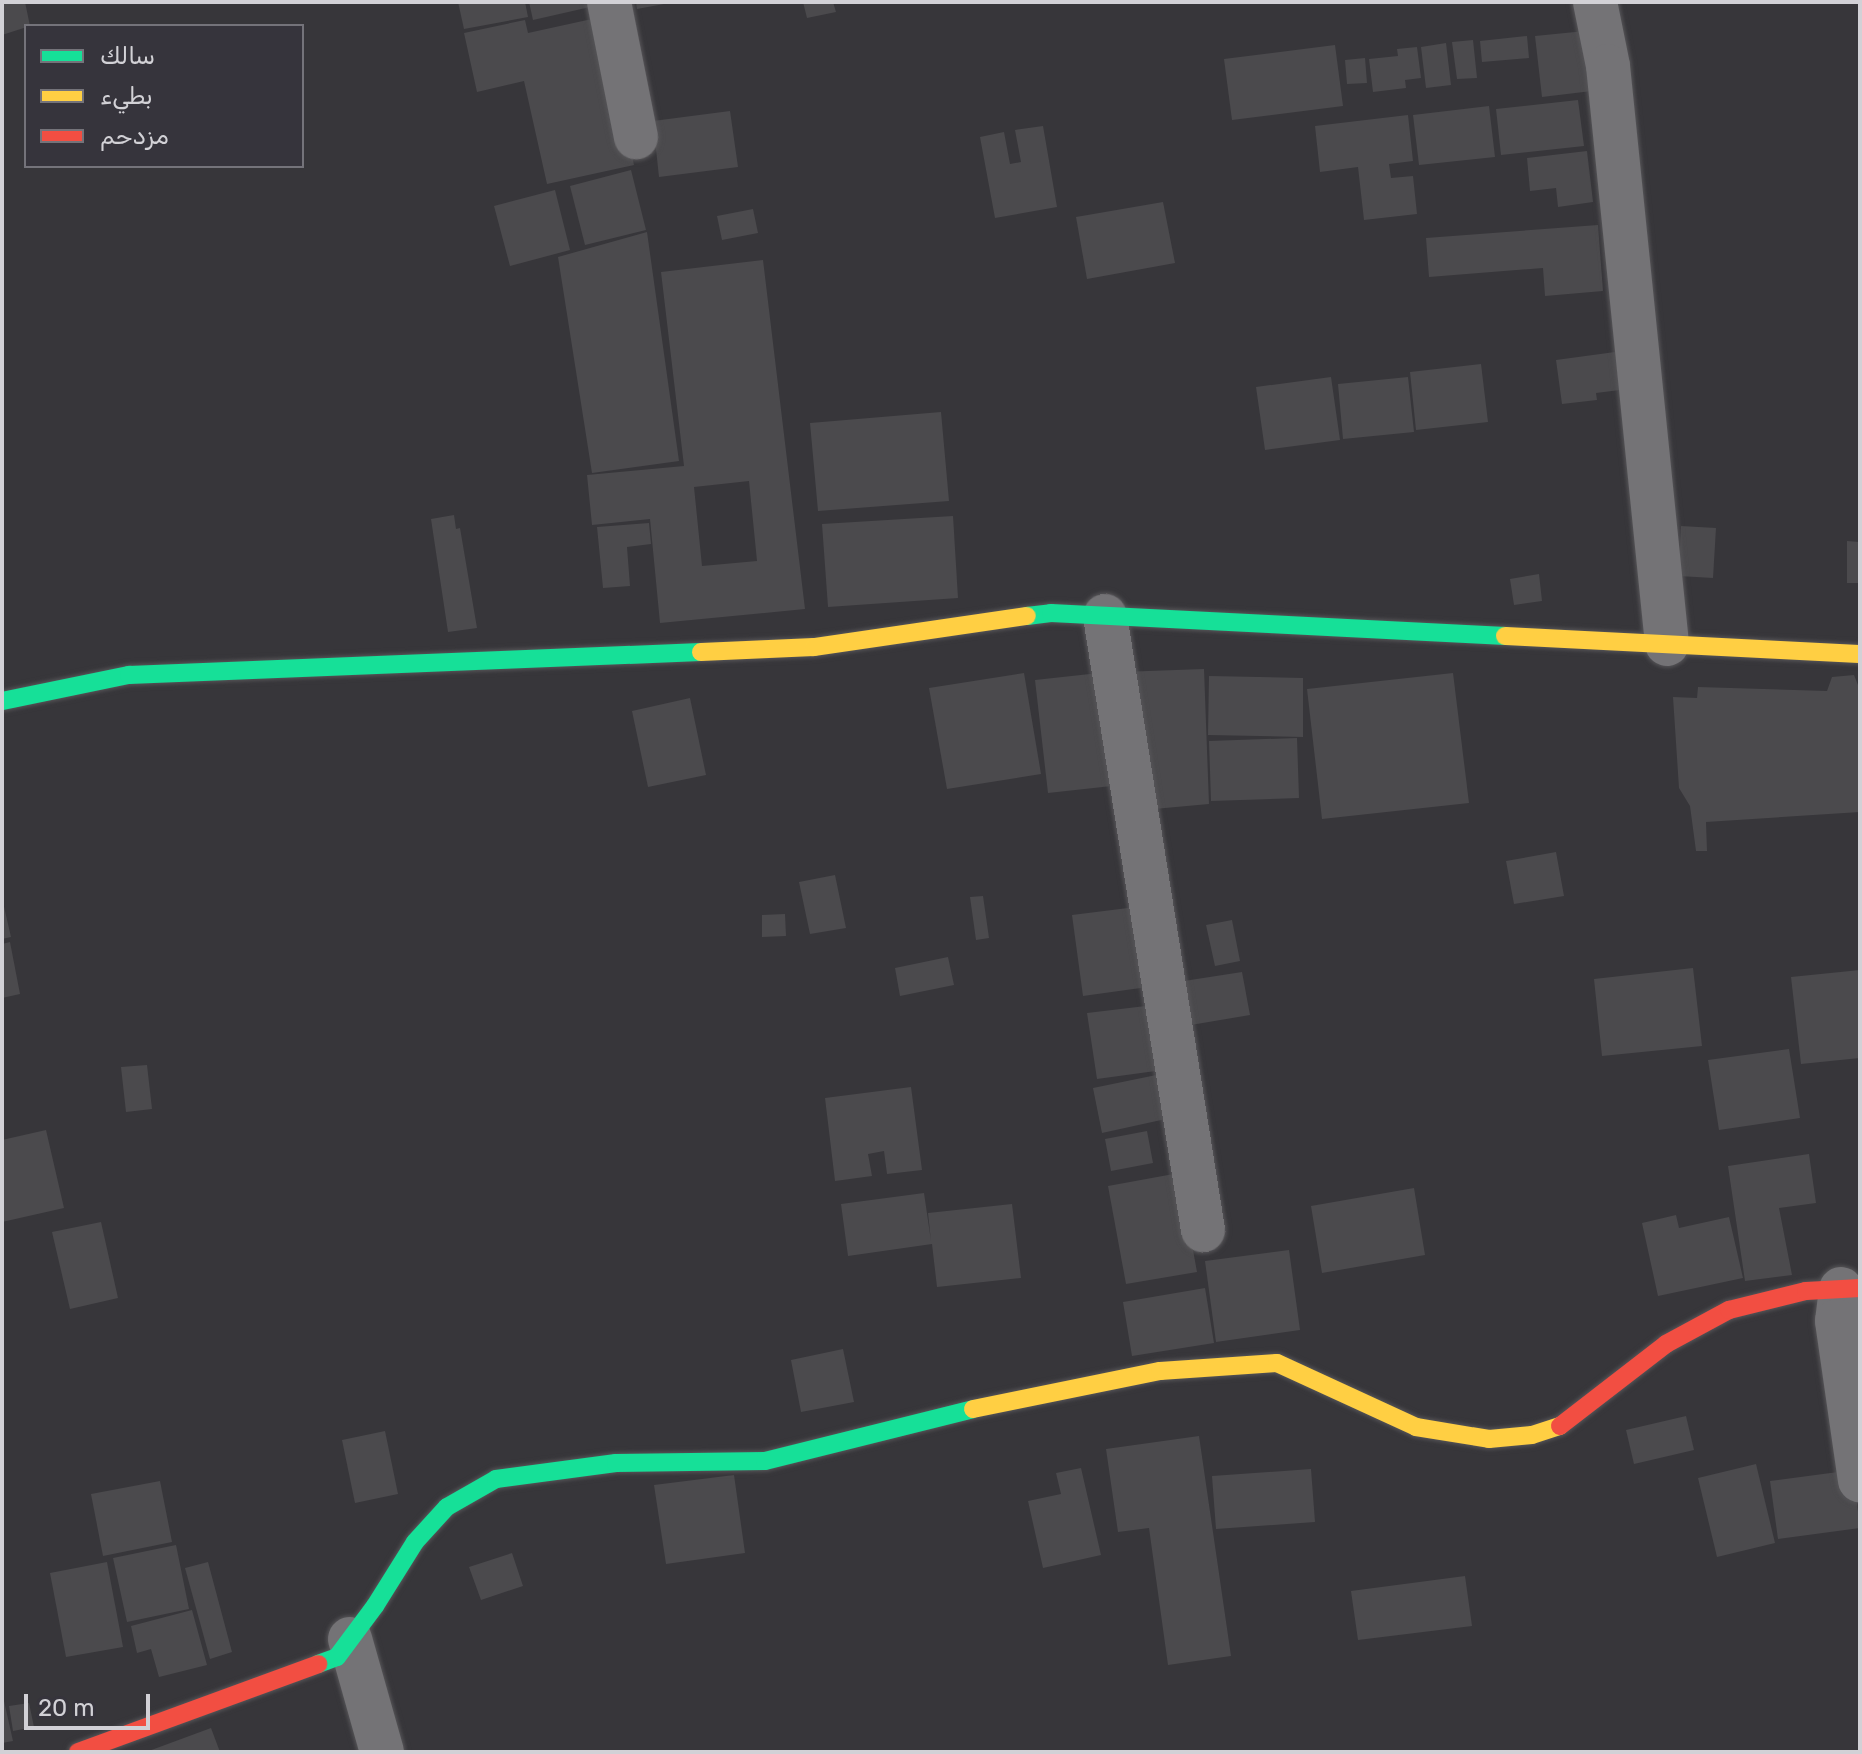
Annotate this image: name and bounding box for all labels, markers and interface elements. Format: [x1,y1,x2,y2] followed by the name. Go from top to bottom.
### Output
[24,24,304,168] legend
[100,42,155,70] text: سالك
[100,82,153,110] text: بطيء
[100,122,169,150] text: مزدحم
[28,1678,154,1728] scale bar
[38,1694,95,1722] text: 20 m

